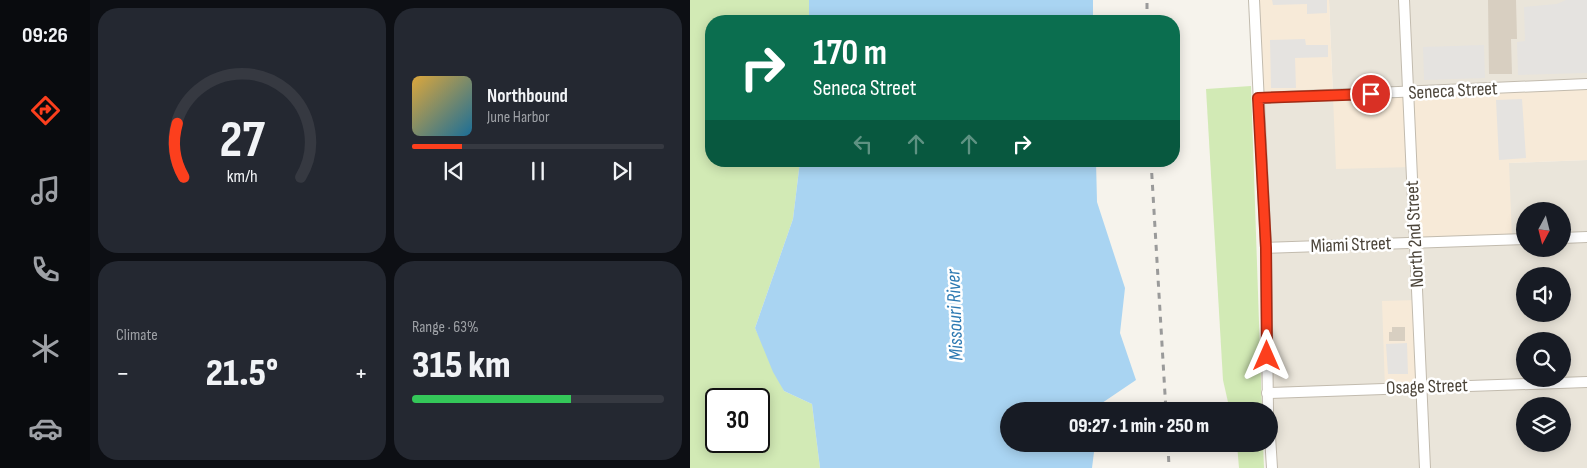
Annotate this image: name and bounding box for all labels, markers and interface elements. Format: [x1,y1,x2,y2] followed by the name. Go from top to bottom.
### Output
[22,22,68,49] text: 09:26
[813,32,887,75] text: 170 m
[730,35,795,100] icon: right
[1350,73,1392,115] pin
[813,75,916,102] text: Seneca Street
[1408,77,1498,105] street label: Seneca Street
[1357,80,1385,108] icon: arrive
[487,85,568,108] text: Northbound
[28,93,63,128] icon: directions
[487,108,550,127] text: June Harbor
[219,109,265,172] text: 27
[849,130,877,158] icon: left
[902,130,930,158] icon: ahead
[955,130,983,158] icon: ahead
[1008,130,1036,158] icon: right
[440,157,468,185] icon: previous
[524,157,552,185] icon: pause
[608,157,636,185] icon: next
[227,166,257,187] text: km/h
[28,173,63,208] icon: music
[1401,180,1429,288] street label: North 2nd Street
[1516,202,1571,258] north arrow
[1516,202,1571,452] map controls
[1310,232,1392,258] street label: Miami Street
[28,252,63,287] icon: phone
[1516,267,1571,322] button: sound
[941,268,969,361] water label: Missouri River
[412,318,479,337] text: Range · 63%
[116,326,158,345] text: Climate
[1240,329,1292,381] position arrow
[28,331,63,366] icon: climate
[1516,332,1571,387] button: search
[412,343,511,388] text: 315 km
[206,351,278,396] text: 21.5°
[116,357,130,390] text: −
[354,357,368,390] text: +
[1386,374,1468,400] street label: Osage Street
[705,388,770,453] speed limit sign: 30
[1516,397,1571,452] button: layers
[28,411,63,446] icon: car
[1069,415,1209,438] text: 09:27 · 1 min · 250 m

